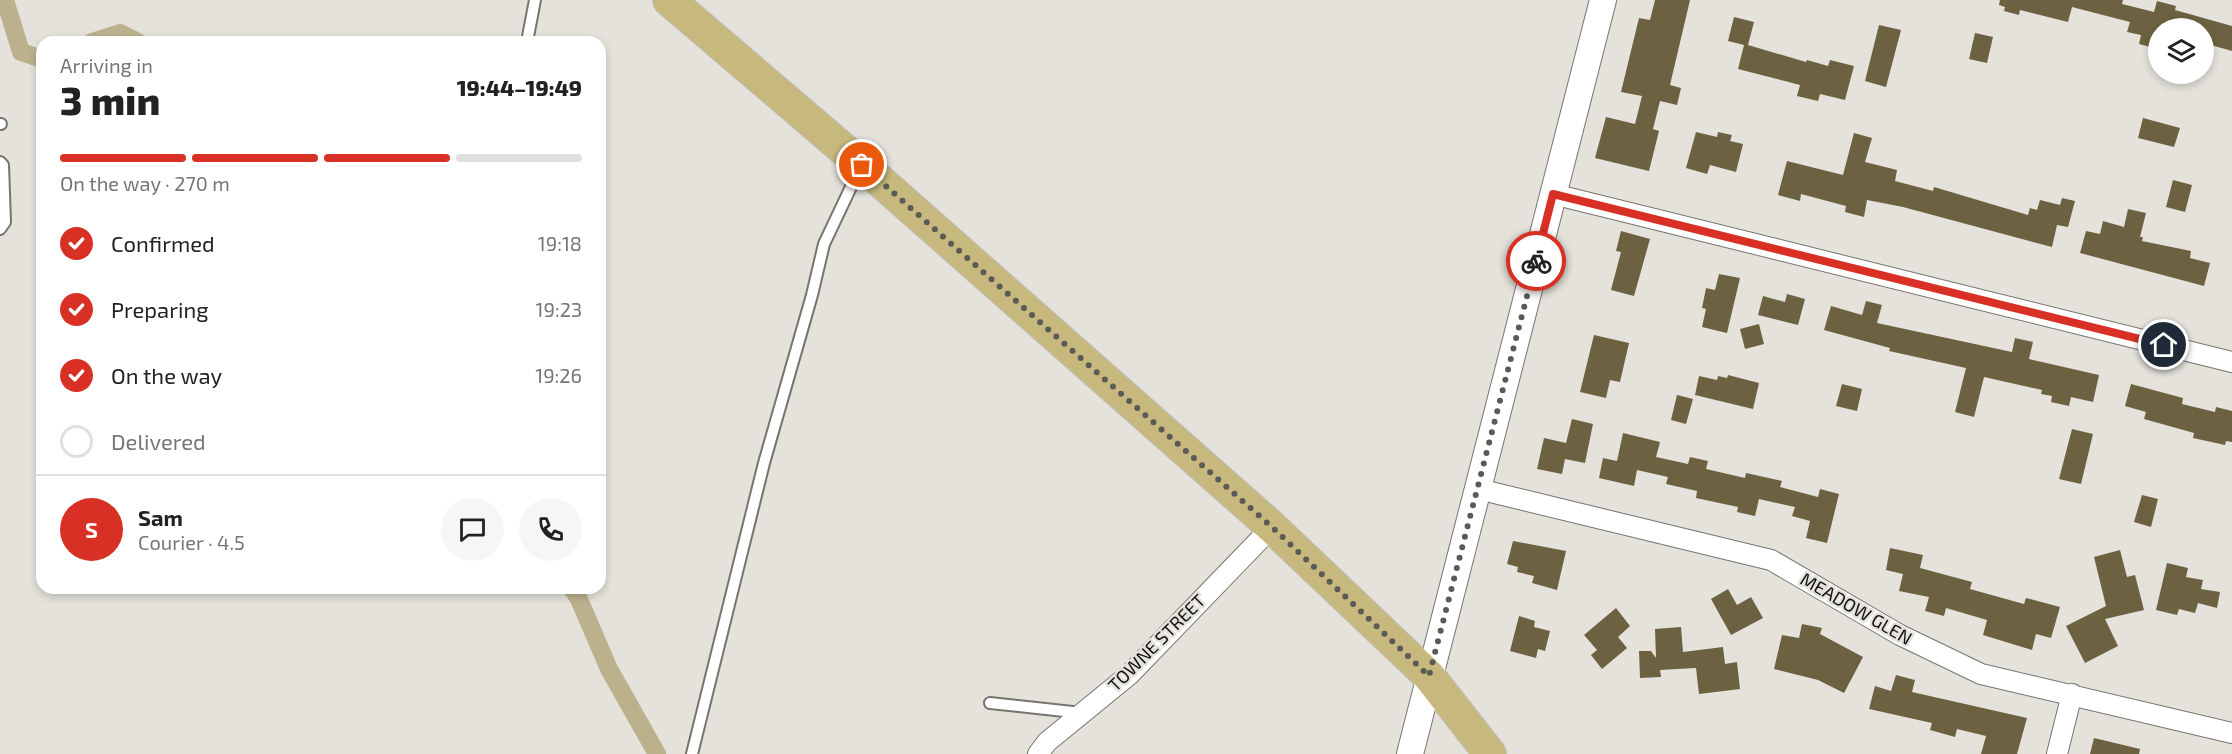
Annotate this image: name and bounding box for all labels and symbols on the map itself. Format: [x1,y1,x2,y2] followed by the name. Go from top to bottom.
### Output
[836,139,887,190] pin
[1506,231,1566,291] courier
[2138,319,2189,370] pin
[1797,567,1916,649] street label: MEADOW GLEN
[1103,589,1210,695] street label: TOWNE STREET

